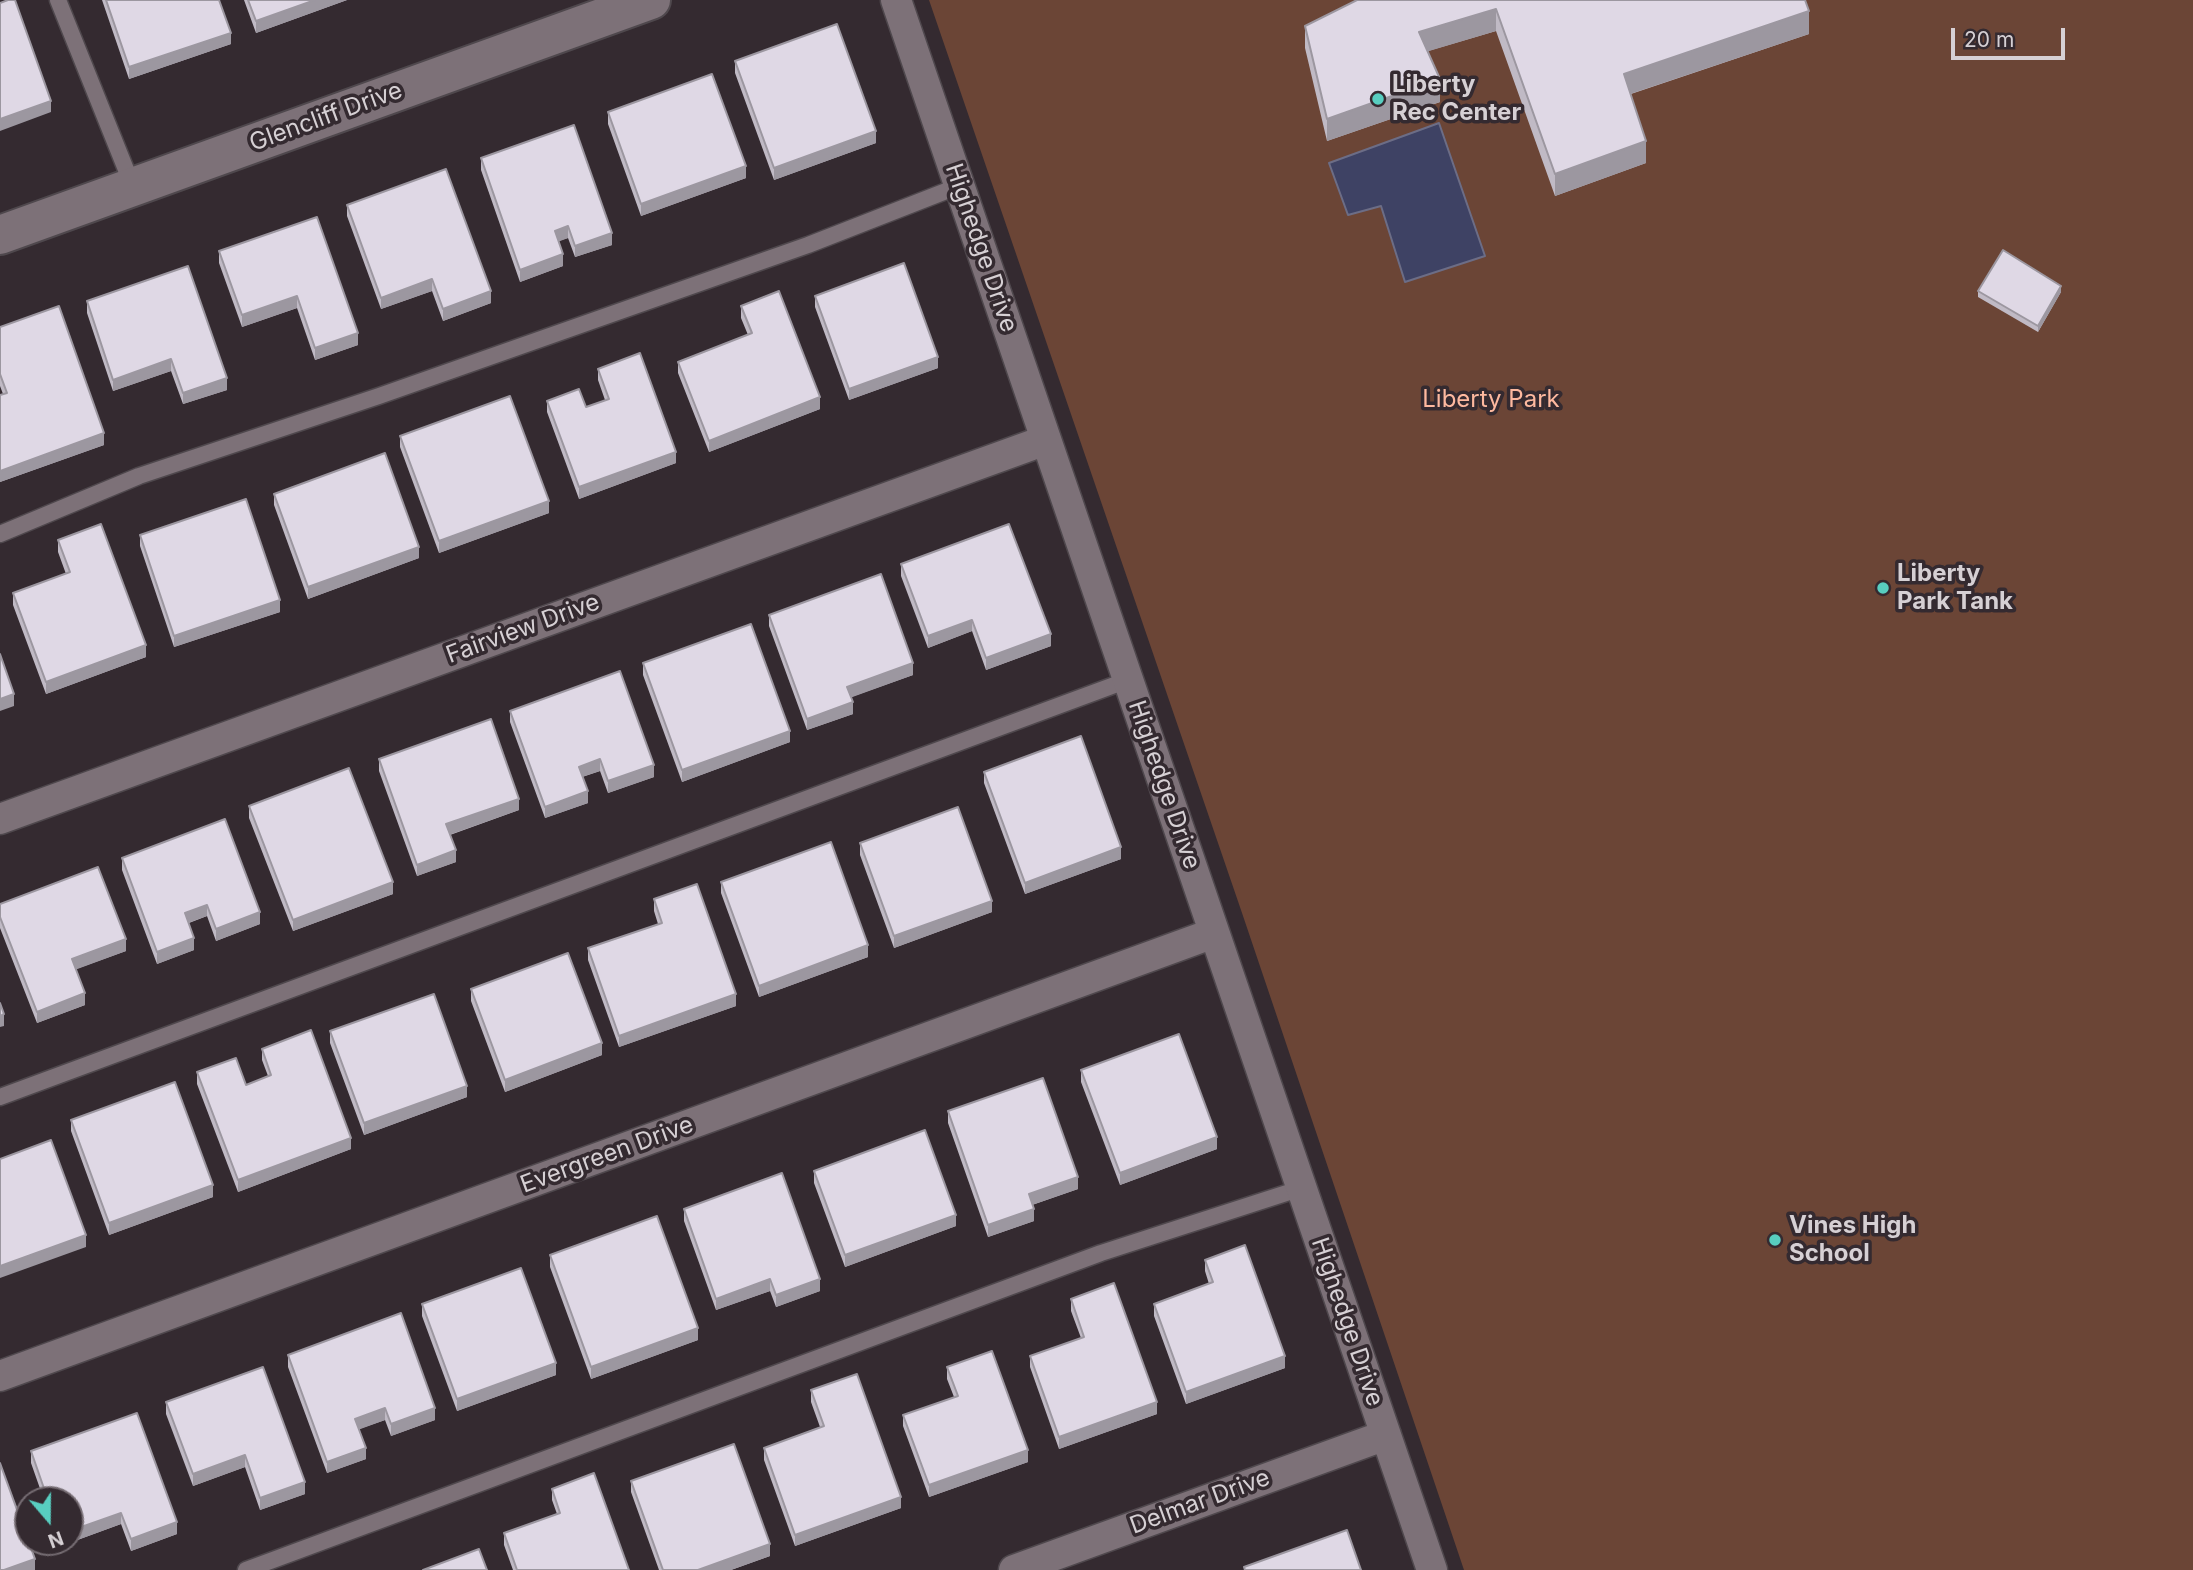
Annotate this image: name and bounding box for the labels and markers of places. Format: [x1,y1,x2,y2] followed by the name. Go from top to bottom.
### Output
[1392,71,1521,127] place label: Liberty Rec Center
[1370,91,1386,107] marker: Liberty Rec Center
[1897,560,2013,616] place label: Liberty Park Tank
[1875,580,1891,596] marker: Liberty Park Tank
[1789,1212,1916,1268] place label: Vines High School
[1767,1232,1783,1248] marker: Vines High School

